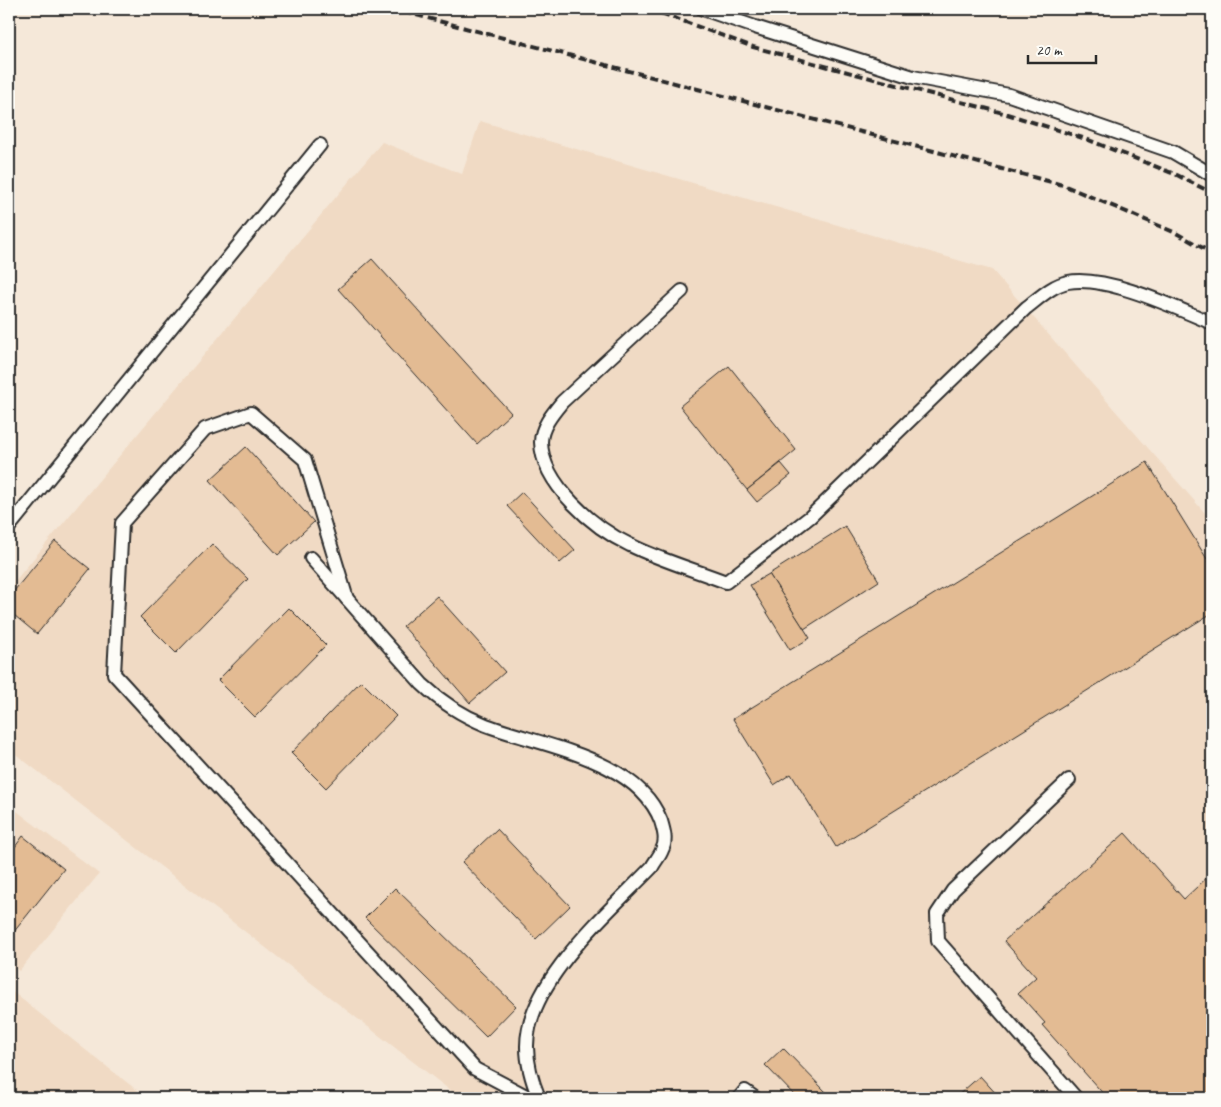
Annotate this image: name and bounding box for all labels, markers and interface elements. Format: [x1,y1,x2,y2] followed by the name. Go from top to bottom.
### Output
[1028,32,1096,64] scale bar
[1036,41,1063,60] text: 20 m

